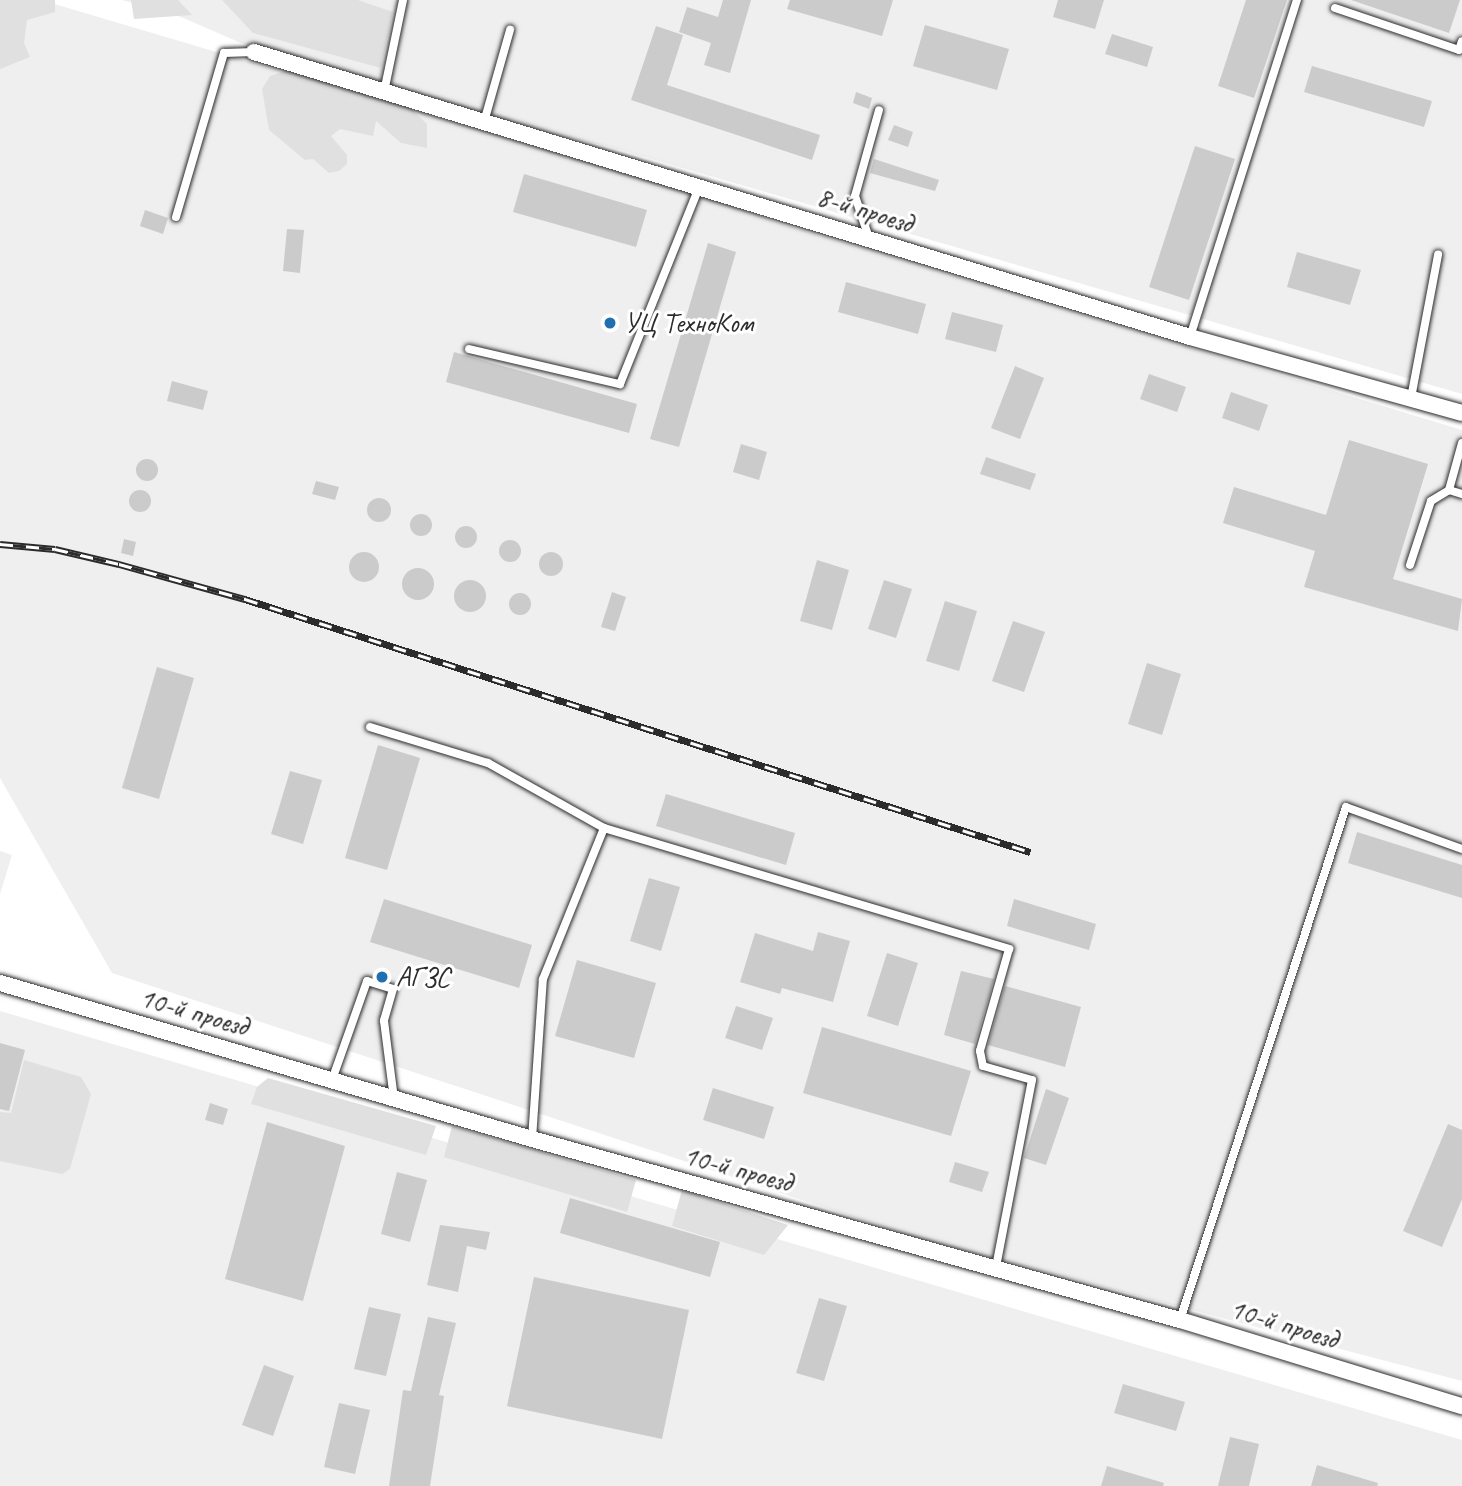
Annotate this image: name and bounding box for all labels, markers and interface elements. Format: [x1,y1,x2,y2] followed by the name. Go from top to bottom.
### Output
[813,180,917,240] street label: 8-й проезд
[624,306,751,340] place label: УЦ ТехноКом
[602,315,618,331] marker: УЦ ТехноКом
[396,960,450,994] place label: АГЗС
[374,969,390,985] marker: АГЗС
[136,981,252,1043] street label: 10-й проезд
[680,1138,796,1200] street label: 10-й проезд
[1226,1292,1342,1356] street label: 10-й проезд

